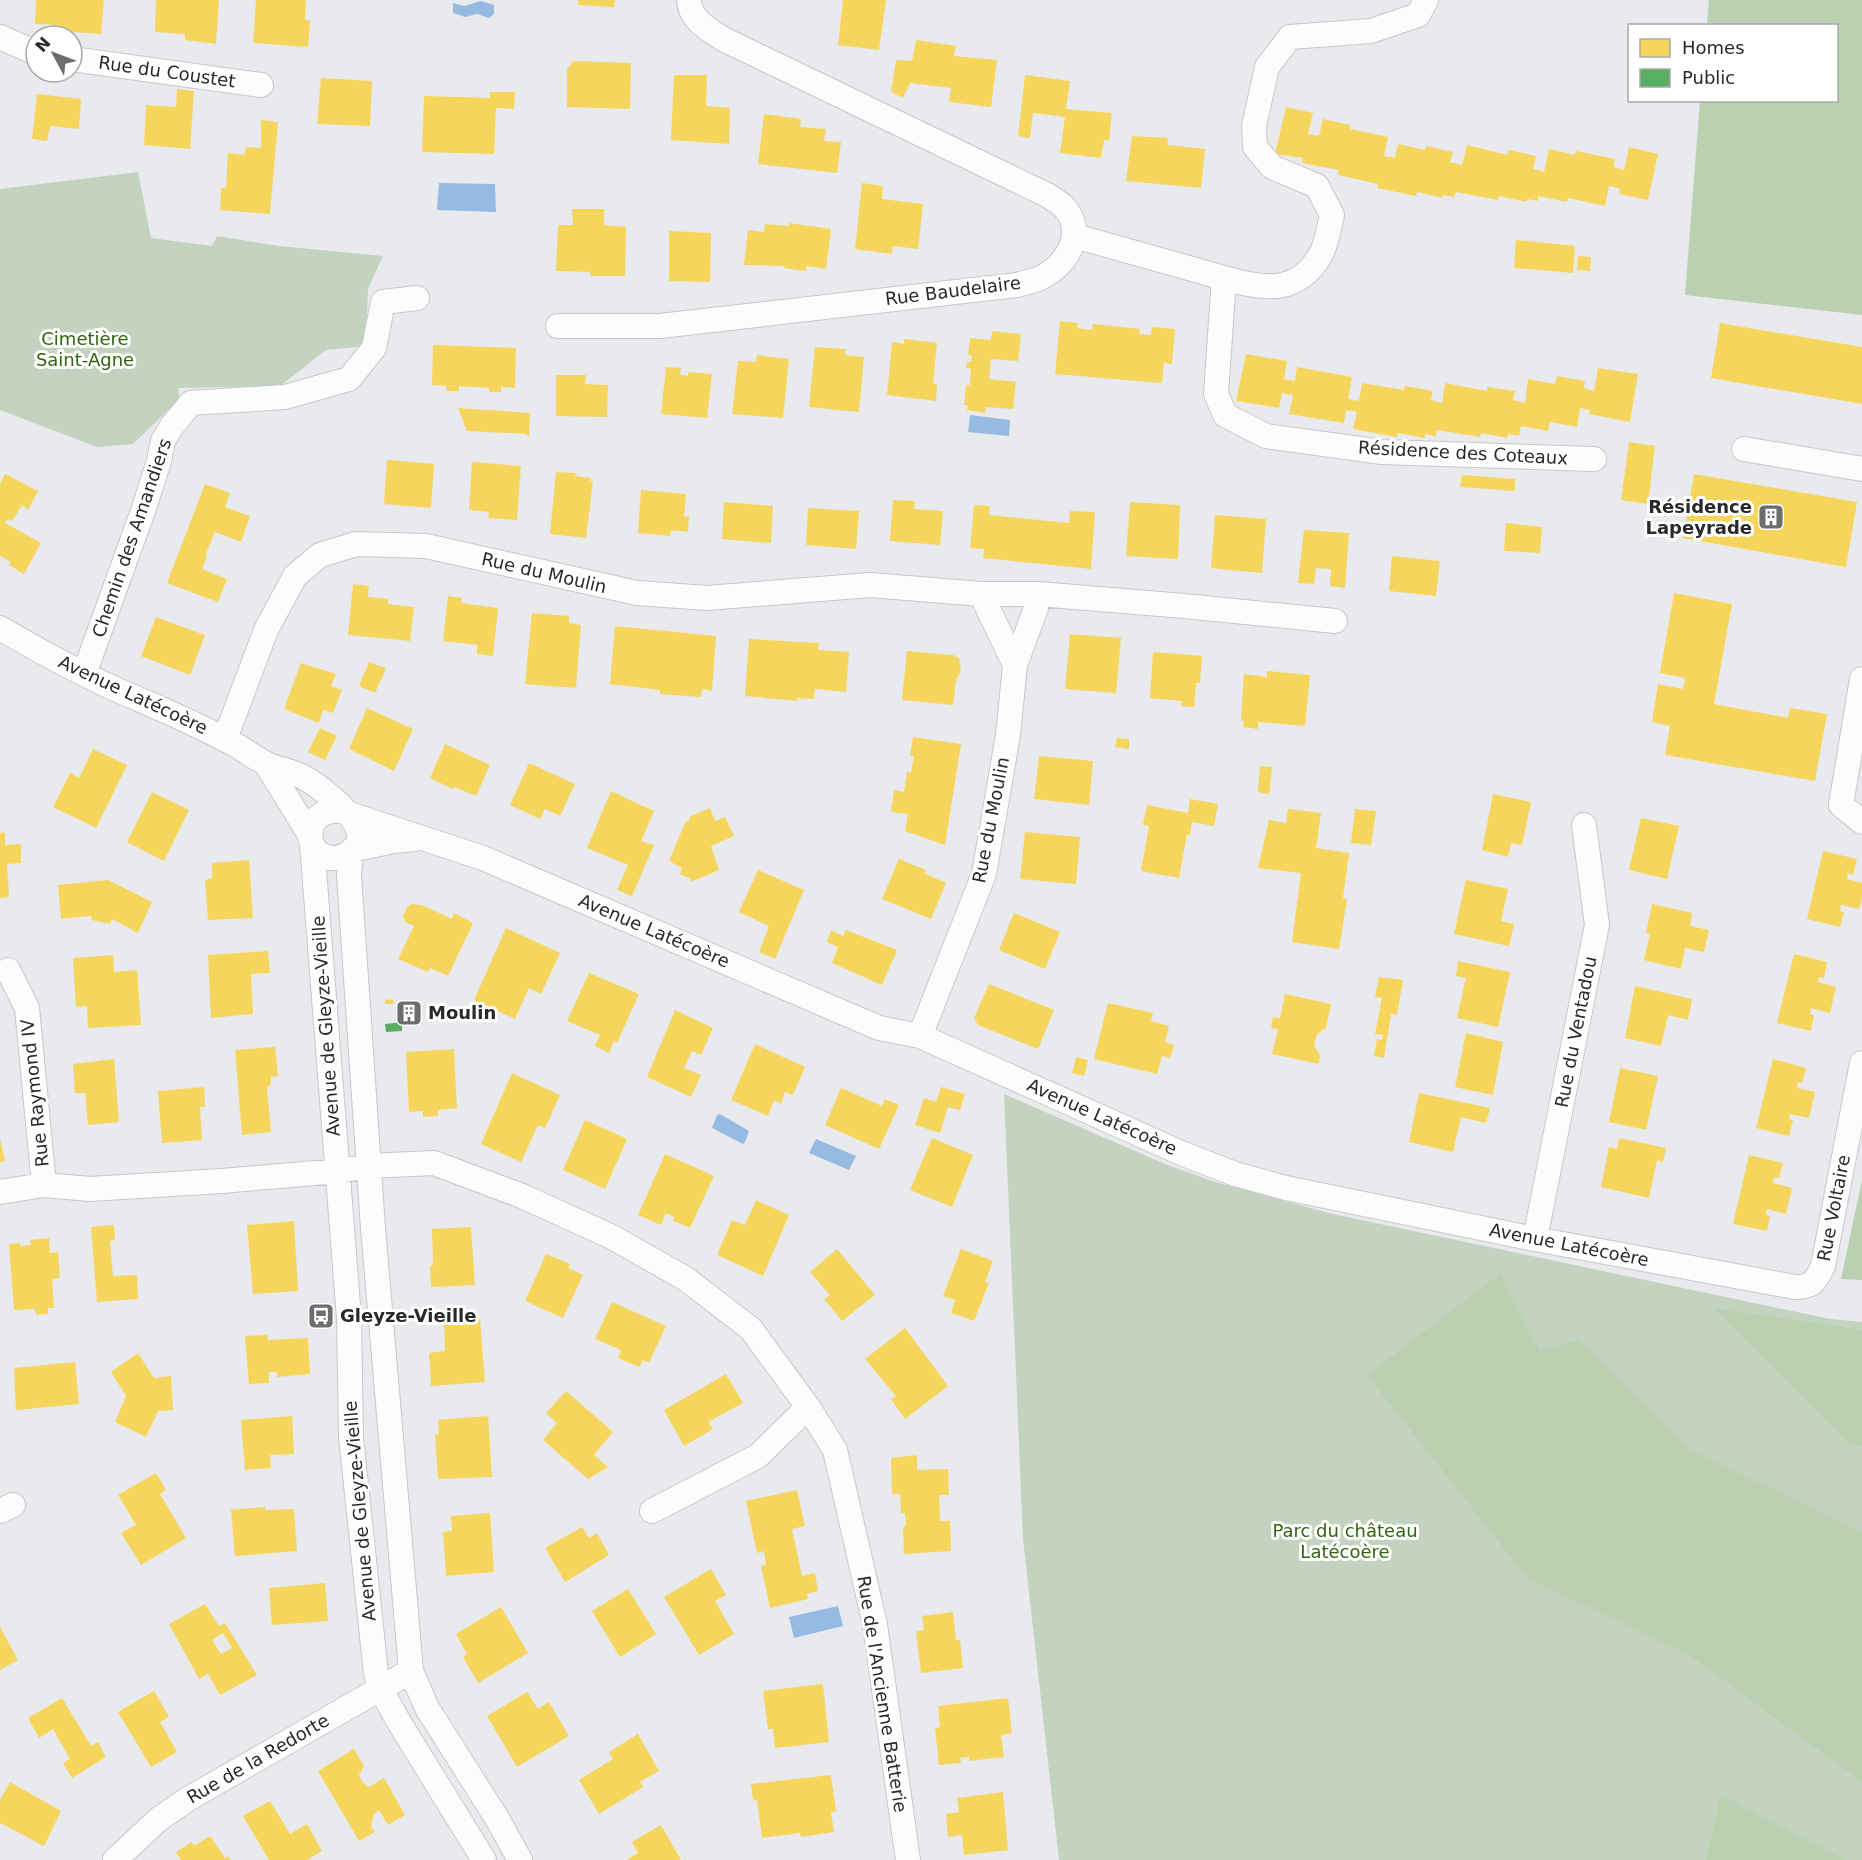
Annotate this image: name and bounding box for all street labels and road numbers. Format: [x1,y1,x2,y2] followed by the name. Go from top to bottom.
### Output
[97,52,237,92] street label: Rue du Coustet
[884,272,1022,309] street label: Rue Baudelaire
[88,436,175,640] street label: Chemin des Amandiers
[1358,437,1569,469] street label: Résidence des Coteaux
[479,548,609,597] street label: Rue du Moulin
[55,651,211,738] street label: Avenue Latécoère
[968,755,1013,885] street label: Rue du Moulin
[576,889,733,972] street label: Avenue Latécoère
[307,915,344,1137] street label: Avenue de Gleyze-Vieille
[1551,954,1600,1109] street label: Rue du Ventadou
[16,1017,53,1168] street label: Rue Raymond IV
[1024,1074,1180,1159] street label: Avenue Latécoère
[1813,1153,1854,1263] street label: Rue Voltaire
[1488,1219,1651,1270] street label: Avenue Latécoère
[339,1400,380,1622] street label: Avenue de Gleyze-Vieille
[853,1574,912,1814] street label: Rue de l'Ancienne Batterie
[183,1709,333,1808] street label: Rue de la Redorte

